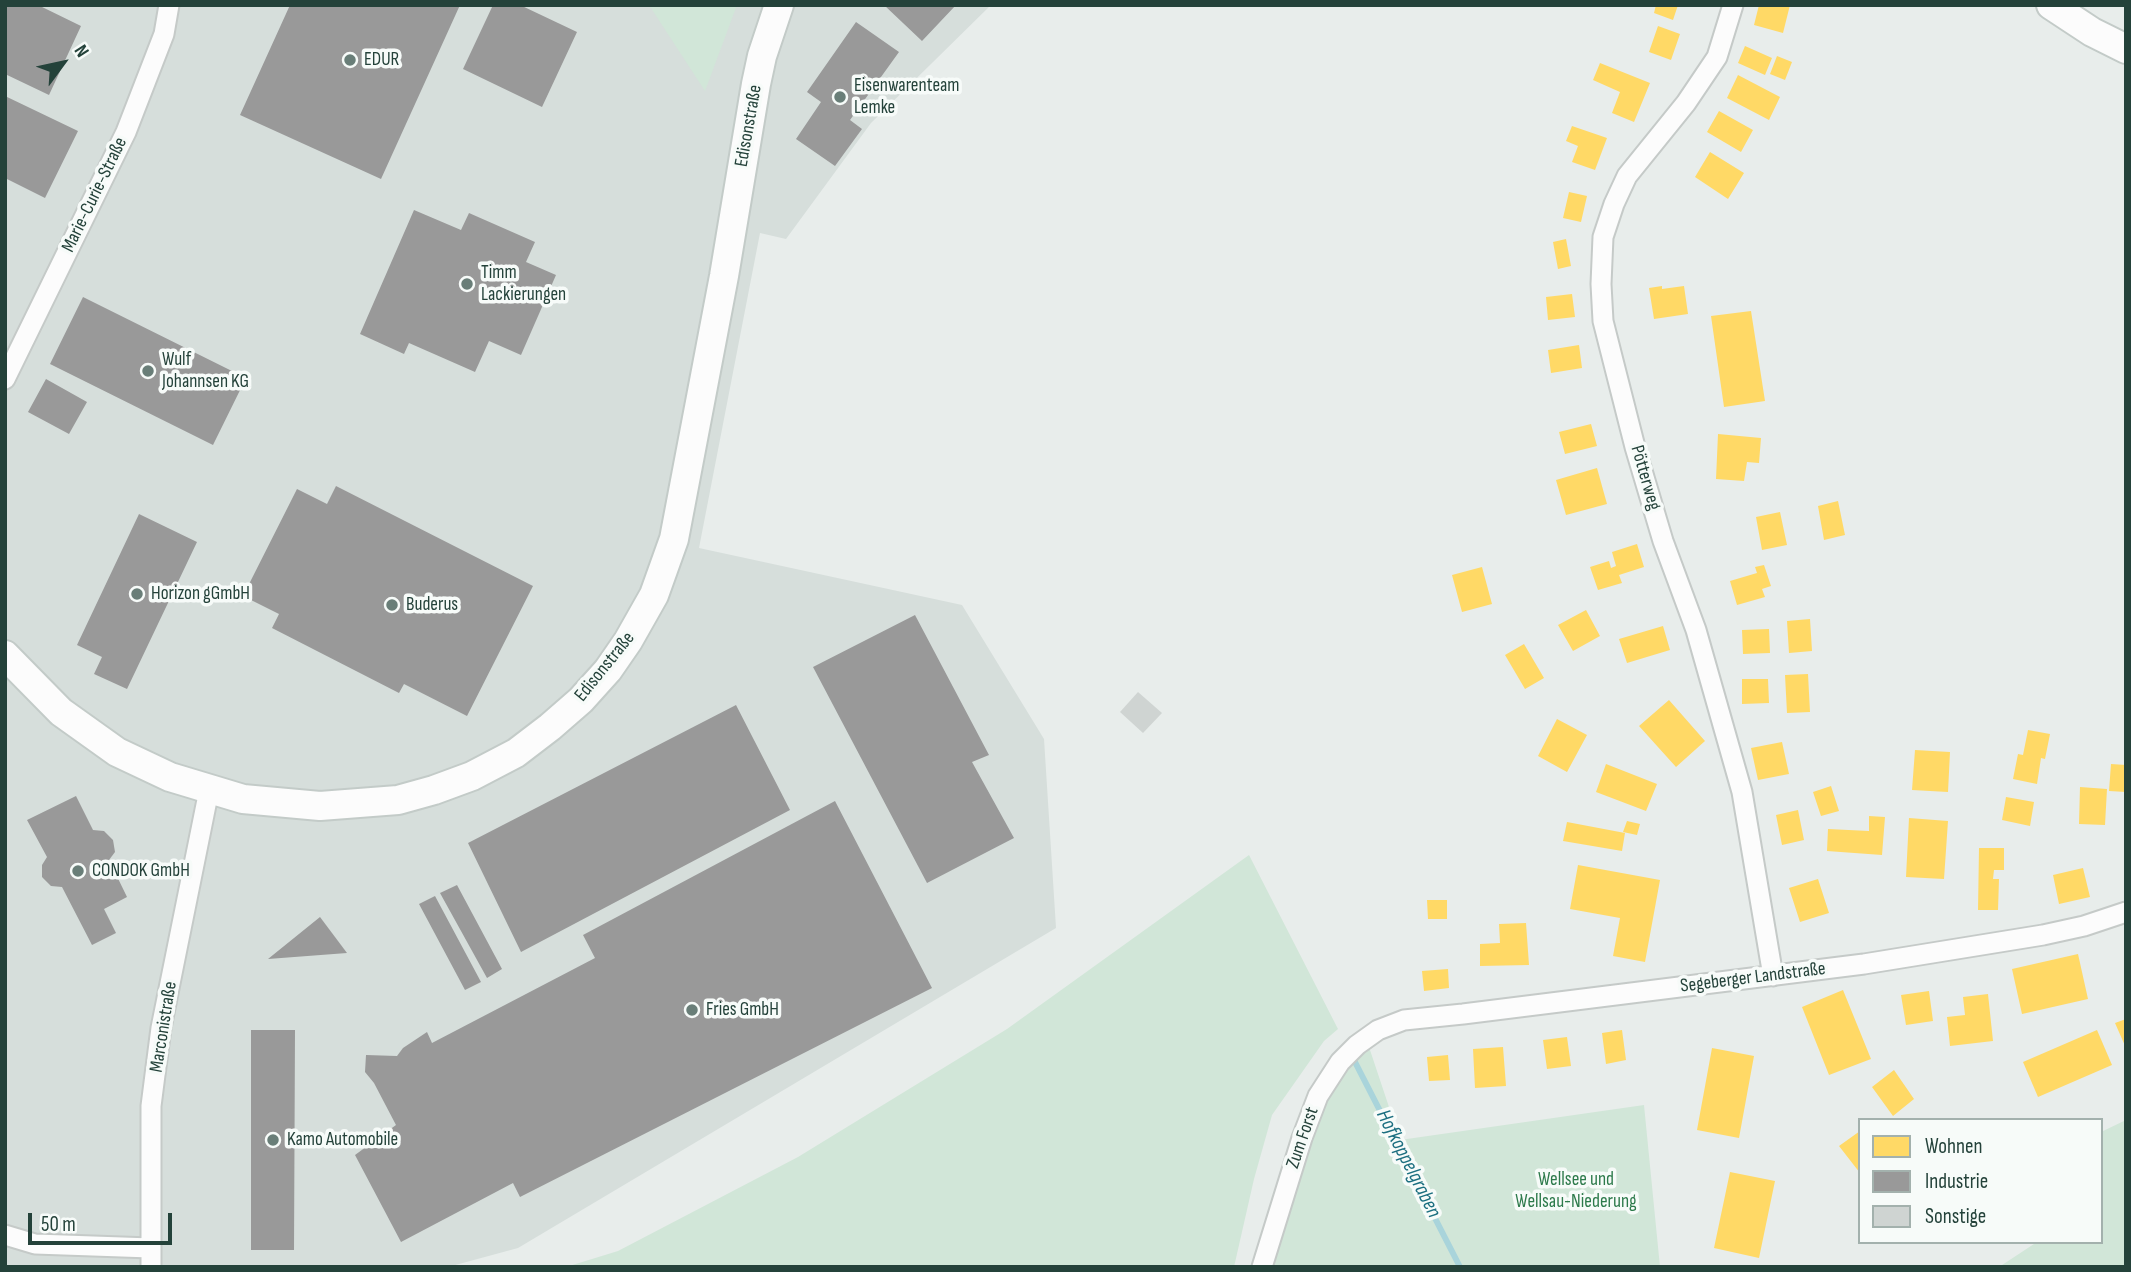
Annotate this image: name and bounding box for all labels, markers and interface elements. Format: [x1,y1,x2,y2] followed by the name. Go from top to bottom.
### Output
[28,28,98,98] north arrow
[69,41,93,62] text: N
[364,49,399,71] place label: EDUR
[342,52,358,68] marker: EDUR
[854,75,960,119] place label: Eisenwarenteam Lemke
[731,83,767,169] street label: Edisonstraße
[832,89,848,105] marker: Eisenwarenteam Lemke
[57,134,133,256] street label: Marie-Curie-Straße
[481,262,566,306] place label: Timm Lackierungen
[459,276,475,292] marker: Timm Lackierungen
[162,349,249,393] place label: Wulf Johannsen KG
[140,363,156,379] marker: Wulf Johannsen KG
[1625,443,1665,513] street label: Pötterweg
[151,583,250,605] place label: Horizon gGmbH
[129,586,145,602] marker: Horizon gGmbH
[406,594,458,616] place label: Buderus
[384,597,400,613] marker: Buderus
[570,628,640,706] street label: Edisonstraße
[92,860,190,882] place label: CONDOK GmbH
[70,863,86,879] marker: CONDOK GmbH
[1679,958,1827,998] street label: Segeberger Landstraße
[146,980,182,1074] street label: Marconistraße
[706,999,779,1021] place label: Fries GmbH
[684,1002,700,1018] marker: Fries GmbH
[1282,1104,1324,1172] street label: Zum Forst
[1370,1106,1446,1222] water label: Hofkoppelgraben
[1858,1118,2103,1244] legend
[287,1129,398,1151] place label: Kamo Automobile
[265,1132,281,1148] marker: Kamo Automobile
[1925,1134,1982,1159] text: Wohnen
[1515,1169,1637,1213] park label: Wellsee und Wellsau-Niederung
[1925,1169,1988,1194] text: Industrie
[32,1198,175,1242] scale bar
[1925,1204,1986,1229] text: Sonstige
[41,1212,76,1237] text: 50 m

